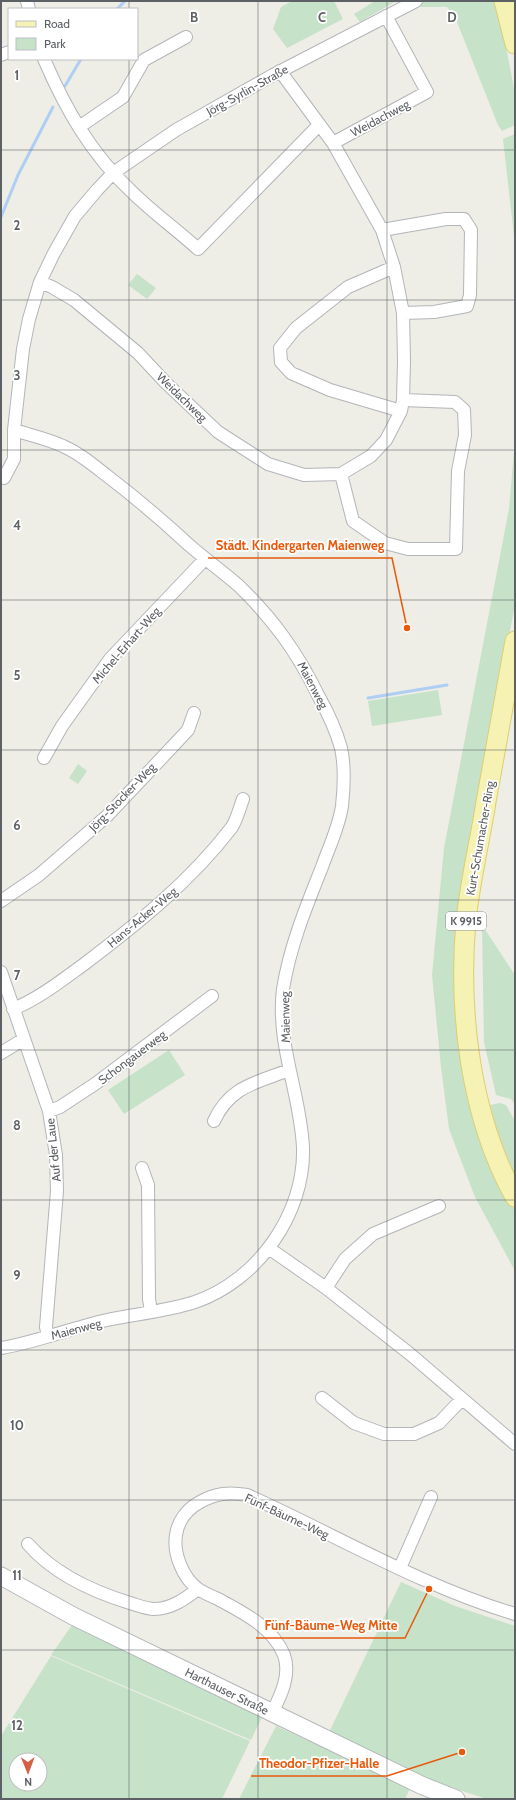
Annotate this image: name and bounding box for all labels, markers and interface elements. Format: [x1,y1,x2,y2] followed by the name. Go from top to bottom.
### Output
[8,8,138,60] legend
[190,9,198,25] text: B
[318,9,326,25] text: C
[447,9,457,25] text: D
[44,16,70,31] text: Road
[44,36,66,51] text: Park
[203,61,290,119] street label: Jörg-Syrlin-Straße
[15,67,19,83] text: 1
[348,96,413,140] street label: Weidachweg
[14,217,21,233] text: 2
[13,367,21,383] text: 3
[154,369,211,426] street label: Weidachweg
[13,517,21,533] text: 4
[208,533,392,558] callout: Städt. Kindergarten Maienweg
[216,537,385,553] text: Städt. Kindergarten Maienweg
[89,603,164,686] street label: Michel-Erhart-Weg
[294,659,332,712] street label: Maienweg
[14,667,21,683] text: 5
[85,759,159,835] street label: Jörg-Stocker-Weg
[463,778,498,897] street label: Kurt-Schumacher-Ring
[13,817,21,833] text: 6
[104,883,181,951] street label: Hans-Acker-Weg
[446,912,486,930] road number: K 9915
[14,967,21,983] text: 7
[277,990,293,1043] street label: Maienweg
[95,1026,170,1087] street label: Schongauerweg
[13,1117,21,1133] text: 8
[42,1118,64,1182] street label: Auf der Laue
[13,1267,21,1283] text: 9
[49,1315,104,1343] street label: Maienweg
[10,1417,24,1433] text: 10
[242,1490,333,1543] street label: Fünf-Bäume-Weg
[12,1567,22,1583] text: 11
[256,1613,405,1638] callout: Fünf-Bäume-Weg Mitte
[265,1617,398,1633] text: Fünf-Bäume-Weg Mitte
[183,1664,271,1718] street label: Harthauser Straße
[11,1717,23,1733] text: 12
[251,1751,387,1776] callout: Theodor-Pfizer-Halle
[8,1752,48,1792] north arrow
[259,1755,379,1771] text: Theodor-Pfizer-Halle
[24,1775,32,1789] text: N

